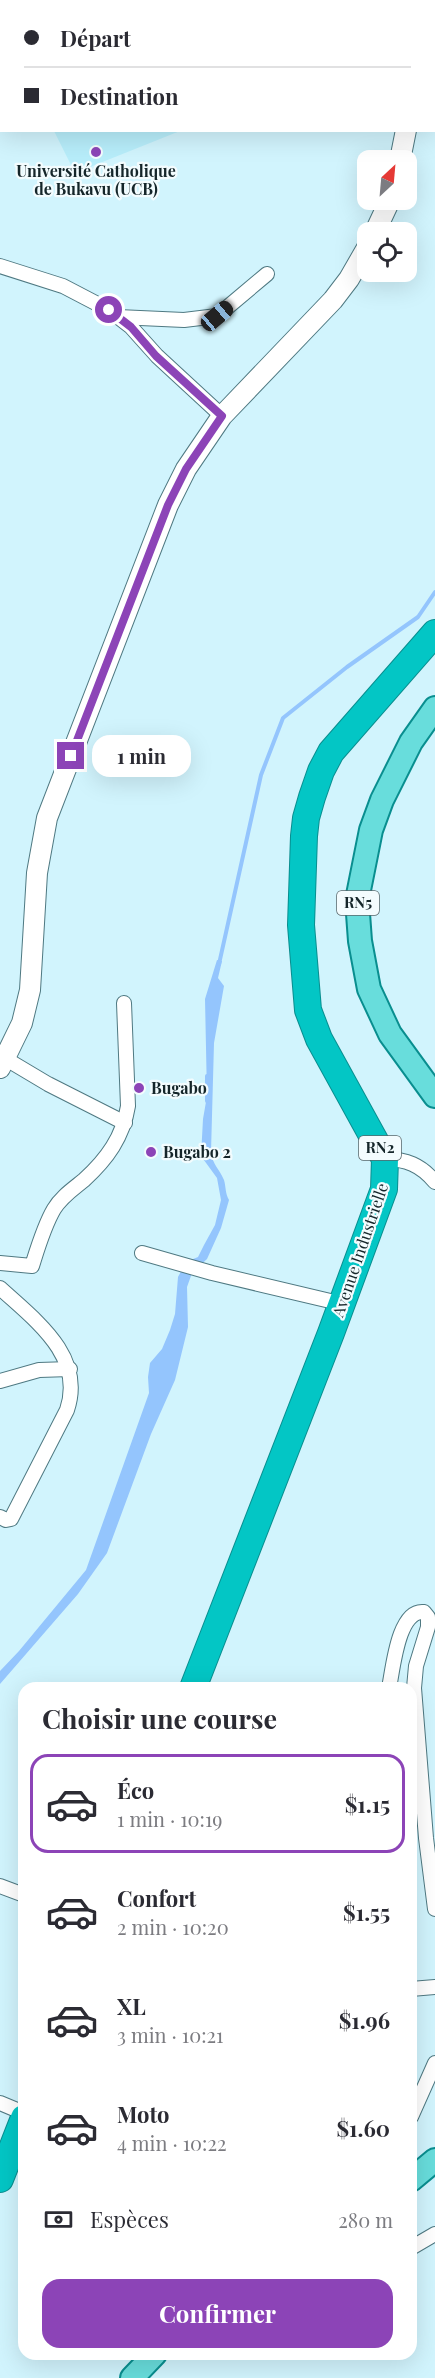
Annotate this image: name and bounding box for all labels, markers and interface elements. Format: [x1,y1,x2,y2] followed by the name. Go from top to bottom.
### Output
[60,23,131,53] text: Départ
[60,81,179,111] text: Destination
[89,145,103,159] marker: Université Catholique de Bukavu (UCB)
[357,150,417,210] north arrow
[357,150,417,282] map controls
[16,160,176,199] place label: Université Catholique de Bukavu (UCB)
[357,222,417,282] button: locate
[95,296,122,323] route start
[197,298,237,334] car
[92,735,191,777] callout: 1 min
[57,742,84,769] route end
[117,742,166,769] text: 1 min
[337,891,379,915] road number: RN5
[151,1077,207,1098] place label: Bugabo
[132,1081,146,1095] marker: Bugabo
[359,1136,401,1160] road number: RN2
[163,1141,231,1162] place label: Bugabo 2
[144,1145,158,1159] marker: Bugabo 2
[326,1180,392,1320] street label: Avenue Industrielle
[42,1700,277,1736] text: Choisir une course
[117,1775,154,1805] text: Éco
[45,1777,99,1831] icon: car
[345,1789,390,1819] text: $1.15
[117,1805,222,1832] text: 1 min · 10:19
[117,1883,196,1913] text: Confort
[45,1885,99,1939] icon: car
[343,1897,390,1927] text: $1.55
[117,1913,229,1940] text: 2 min · 10:20
[117,1991,146,2021] text: XL
[45,1993,99,2047] icon: car
[339,2005,390,2035] text: $1.96
[117,2021,224,2048] text: 3 min · 10:21
[117,2099,170,2129] text: Moto
[45,2101,99,2155] icon: car
[336,2113,390,2143] text: $1.60
[117,2129,227,2156] text: 4 min · 10:22
[42,2203,75,2236] icon: cash
[90,2204,169,2234] text: Espèces
[338,2206,393,2233] text: 280 m
[42,2279,393,2348] button: Confirmer

